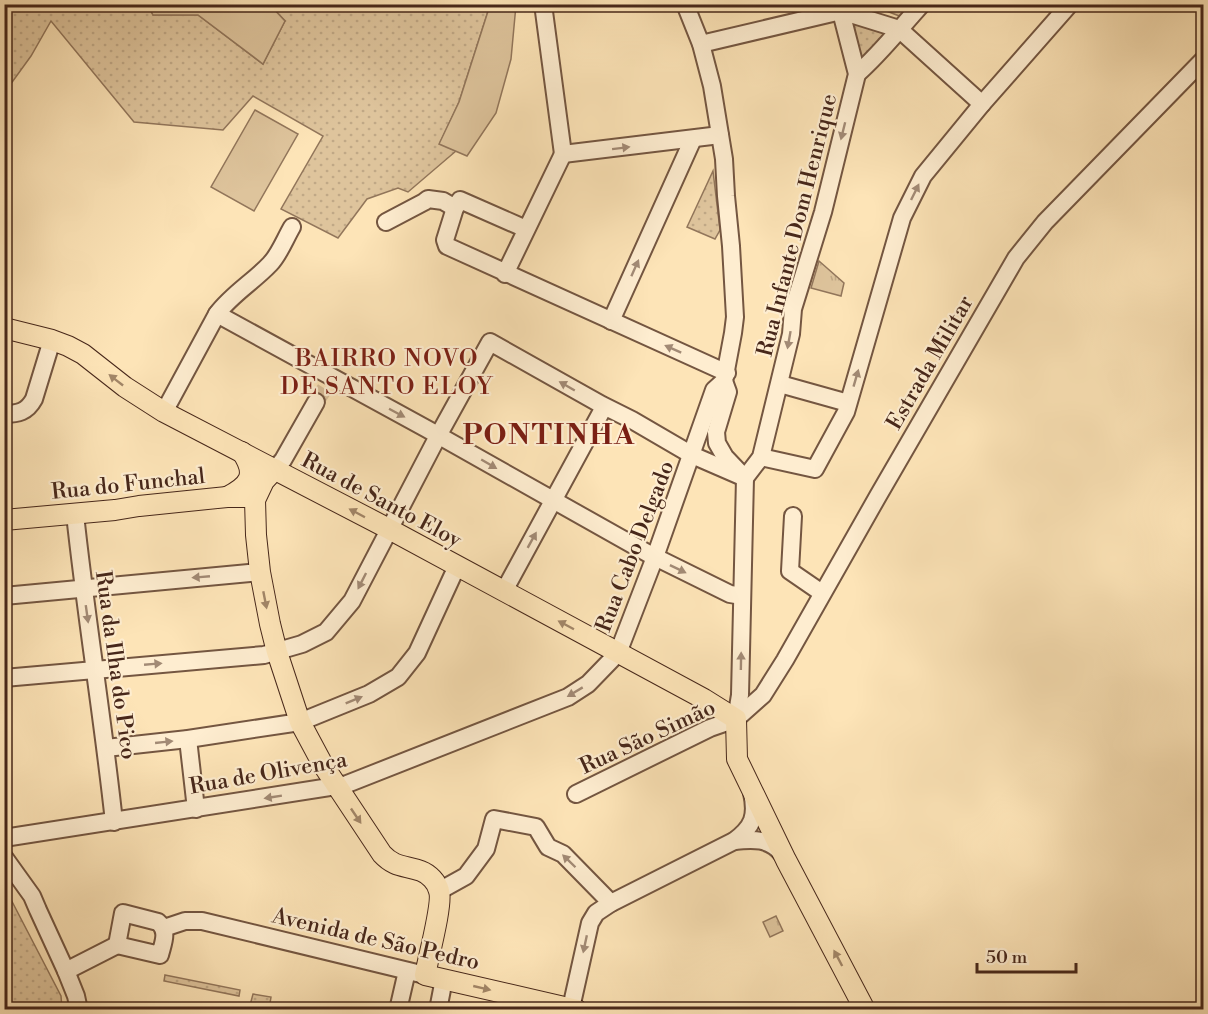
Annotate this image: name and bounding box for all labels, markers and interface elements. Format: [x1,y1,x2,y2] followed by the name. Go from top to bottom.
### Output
[752,91,843,360] street label: Rua Infante Dom Henrique
[838,122,847,140] one-way arrow
[611,143,630,152] one-way arrow
[910,184,919,201] one-way arrow
[630,259,640,277] one-way arrow
[881,291,980,435] street label: Estrada Militar
[784,331,793,350] one-way arrow
[280,344,494,402] district label: BAIRRO NOVO DE SANTO ELOY
[664,344,682,354] one-way arrow
[852,369,861,387] one-way arrow
[108,374,123,386] one-way arrow
[559,381,576,391] one-way arrow
[389,408,406,418] one-way arrow
[462,418,636,453] district label: PONTINHA
[297,447,466,554] street label: Rua de Santo Eloy
[590,457,680,636] street label: Rua Cabo Delgado
[481,459,497,470] one-way arrow
[50,463,207,506] street label: Rua do Funchal
[349,508,366,518] one-way arrow
[527,531,537,548] one-way arrow
[670,564,687,574] one-way arrow
[89,569,142,761] street label: Rua da Ilha do Pico
[192,572,211,582] one-way arrow
[357,573,367,590] one-way arrow
[261,591,270,610] one-way arrow
[83,604,92,623] one-way arrow
[557,620,574,630] one-way arrow
[736,651,746,670] one-way arrow
[144,659,163,669] one-way arrow
[566,687,583,697] one-way arrow
[575,694,720,781] street label: Rua São Simão
[345,695,363,704] one-way arrow
[155,737,174,747] one-way arrow
[187,746,350,801] street label: Rua de Olivença
[263,792,282,801] one-way arrow
[351,808,362,825] one-way arrow
[563,855,577,869] one-way arrow
[268,902,482,976] street label: Avenida de São Pedro
[580,935,589,954] one-way arrow
[977,936,1076,974] scale bar
[986,946,1028,969] text: 50 m
[833,949,843,966] one-way arrow
[473,983,491,993] one-way arrow

